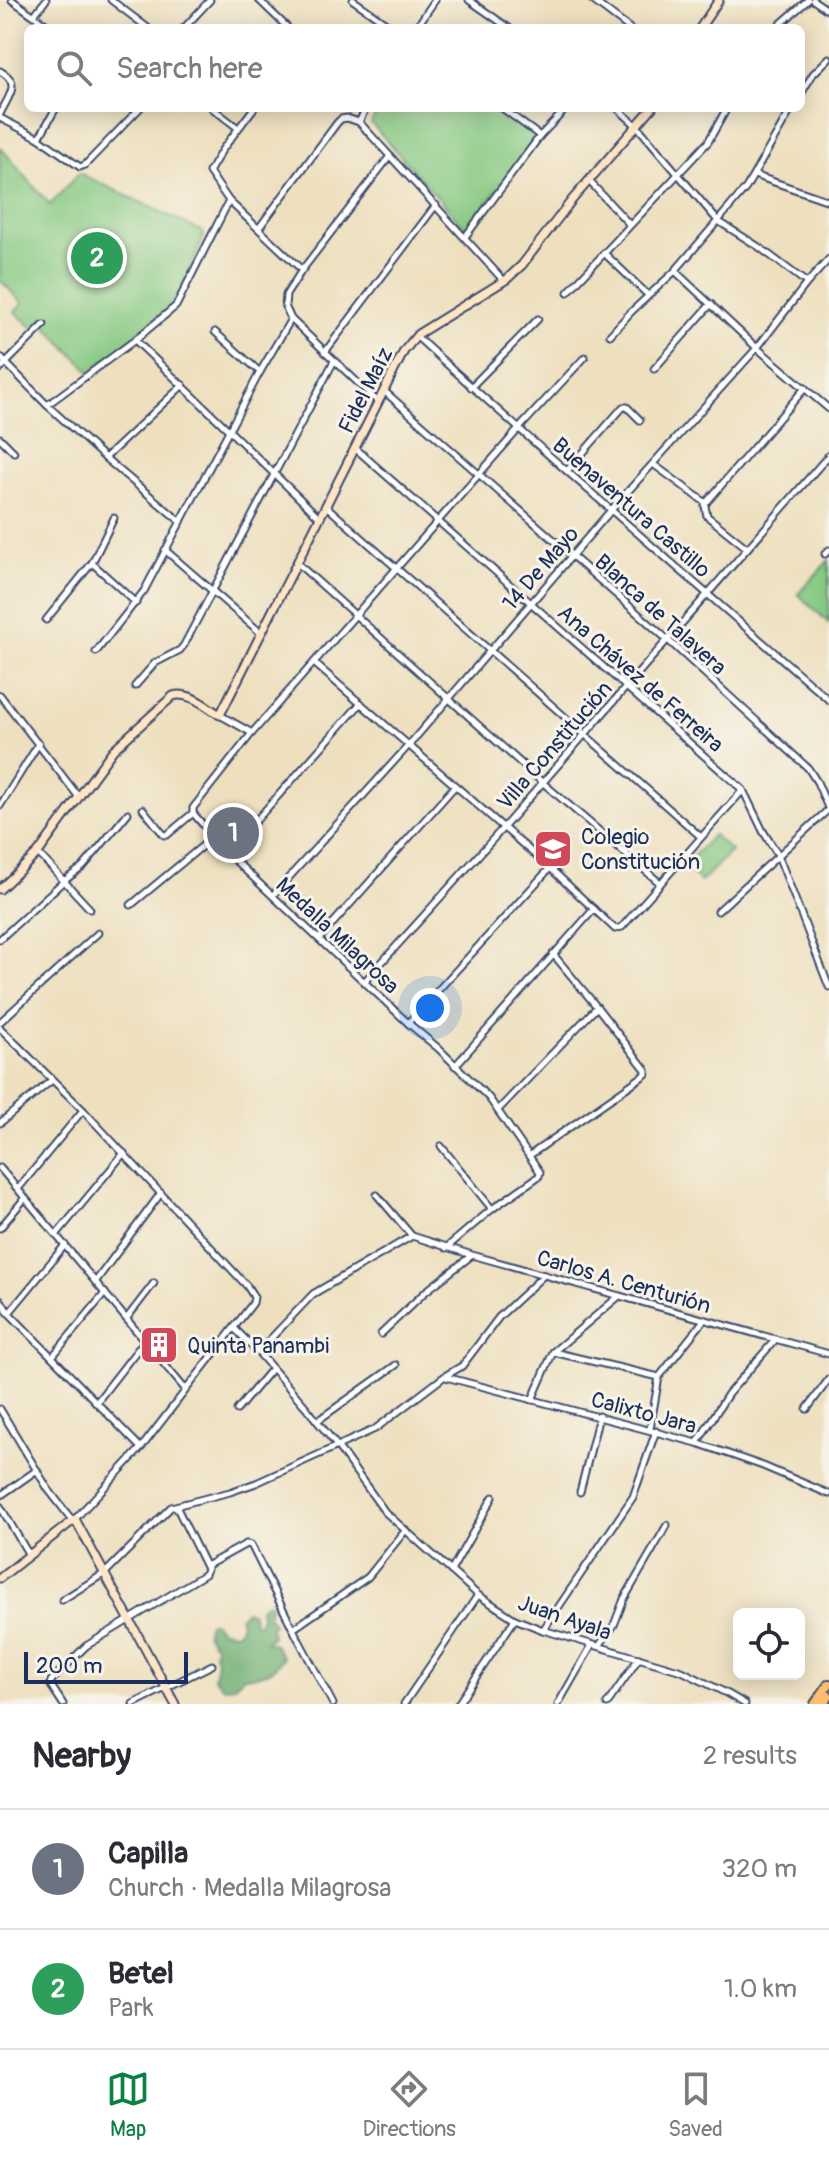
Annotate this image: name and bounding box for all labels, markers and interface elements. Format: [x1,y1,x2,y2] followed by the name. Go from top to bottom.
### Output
[24,24,805,112] search box
[52,46,96,90] icon: search
[116,50,263,87] text: Search here
[71,228,123,288] pin: 2
[332,343,399,438] street label: Fidel Maíz
[546,431,716,584] street label: Buenaventura Castillo
[496,521,585,617] street label: 14 De Mayo
[589,548,732,681] street label: Blanca de Talavera
[552,599,729,759] street label: Ana Chávez de Ferreira
[491,675,618,816] street label: Villa Constitución
[207,803,259,863] pin: 1
[581,823,700,876] place label: Colegio Constitución
[532,828,574,870] school or university icon: Colegio Constitución
[270,871,405,1000] street label: Medalla Milagrosa
[410,988,450,1028] your location
[534,1244,714,1320] street label: Carlos A. Centurión
[138,1324,180,1366] building icon: Quinta Panambi
[187,1332,329,1360] place label: Quinta Panambi
[588,1385,700,1440] street label: Calixto Jara
[514,1589,615,1647] street label: Juan Ayala
[733,1608,805,1680] map controls
[733,1608,805,1680] button: locate
[24,1648,188,1684] scale bar
[36,1652,103,1680] text: 200 m
[32,1735,131,1778] text: Nearby
[703,1740,797,1772] text: 2 results
[108,1835,188,1872] text: Capilla
[53,1853,63,1885] text: 1
[721,1853,797,1885] text: 320 m
[108,1872,391,1904] text: Church · Medalla Milagrosa
[108,1955,174,1992] text: Betel
[51,1973,65,2005] text: 2
[724,1973,797,2005] text: 1.0 km
[108,1992,154,2024] text: Park
[106,2067,150,2143] tab: Map
[363,2067,456,2143] tab: Directions
[668,2067,723,2143] tab: Saved

